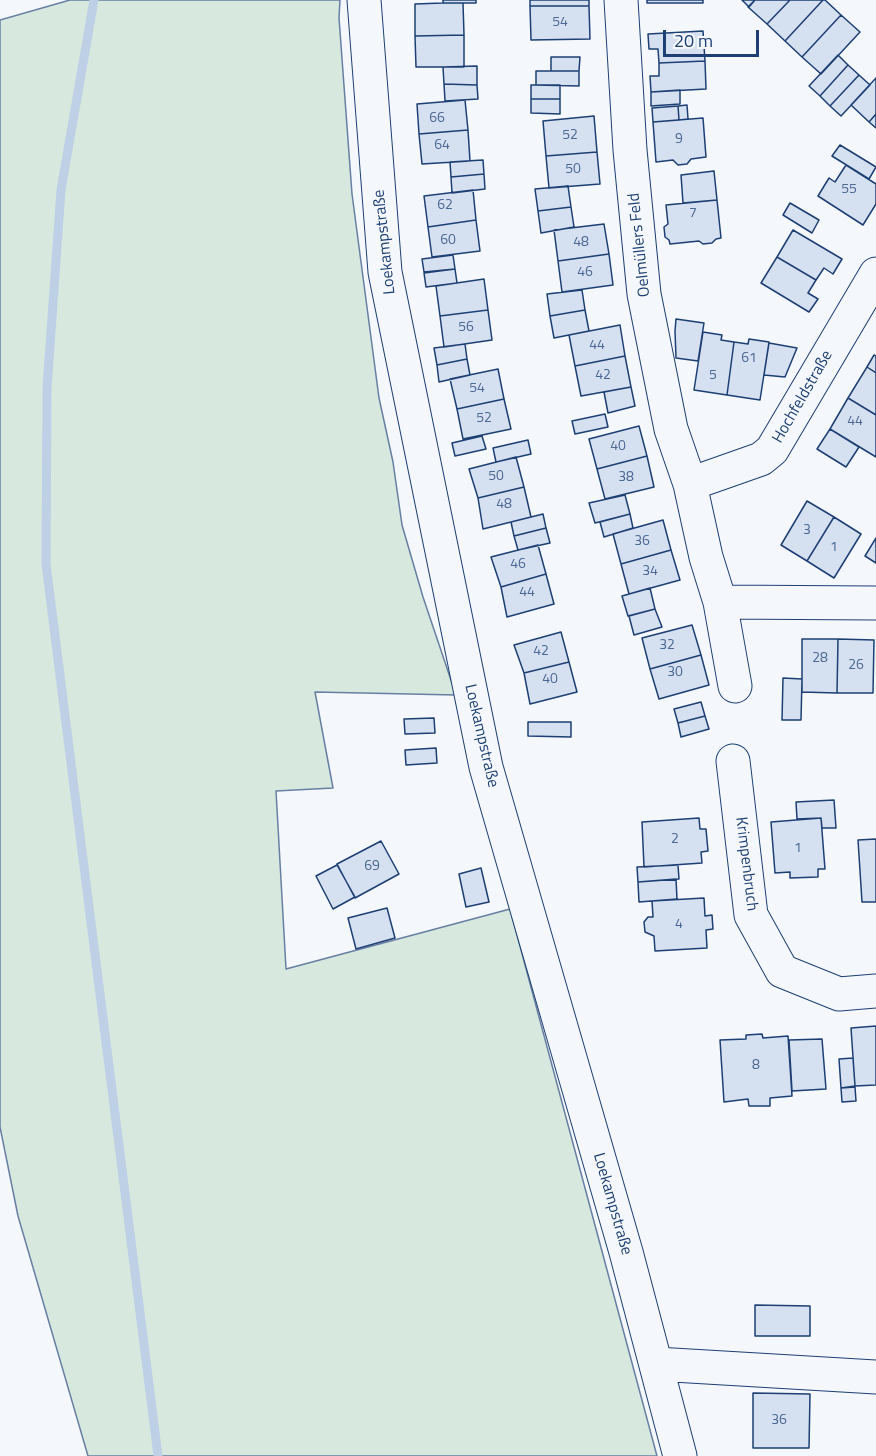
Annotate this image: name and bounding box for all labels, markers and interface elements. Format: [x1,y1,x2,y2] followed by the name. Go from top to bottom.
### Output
[552,15,568,31] house number: 54
[666,18,762,56] scale bar
[674,27,713,54] text: 20 m
[429,111,445,127] house number: 66
[562,128,578,144] house number: 52
[675,132,683,148] house number: 9
[434,138,450,154] house number: 64
[565,162,581,178] house number: 50
[841,182,857,198] house number: 55
[370,189,400,295] street label: Loekampstraße
[625,192,655,298] street label: Oelmüllers Feld
[437,198,453,214] house number: 62
[689,206,697,222] house number: 7
[440,233,456,249] house number: 60
[573,235,589,251] house number: 48
[577,265,593,281] house number: 46
[458,320,474,336] house number: 56
[589,338,605,354] house number: 44
[769,347,837,447] street label: Hochfeldstraße
[741,351,757,367] house number: 61
[595,368,611,384] house number: 42
[709,368,717,384] house number: 5
[469,381,485,397] house number: 54
[476,411,492,427] house number: 52
[847,414,863,430] house number: 44
[610,439,626,455] house number: 40
[488,469,504,485] house number: 50
[618,470,634,486] house number: 38
[496,497,512,513] house number: 48
[803,523,811,539] house number: 3
[634,534,650,550] house number: 36
[830,540,838,556] house number: 1
[510,557,526,573] house number: 46
[642,564,658,580] house number: 34
[519,585,535,601] house number: 44
[659,638,675,654] house number: 32
[533,644,549,660] house number: 42
[812,651,828,667] house number: 28
[848,658,864,674] house number: 26
[667,665,683,681] house number: 30
[542,672,558,688] house number: 40
[460,682,502,790] street label: Loekampstraße
[731,816,761,912] street label: Krimpenbruch
[671,832,679,848] house number: 2
[794,841,802,857] house number: 1
[364,859,380,875] house number: 69
[675,917,683,933] house number: 4
[752,1058,760,1074] house number: 8
[588,1151,636,1257] street label: Loekampstraße
[771,1413,787,1429] house number: 36

